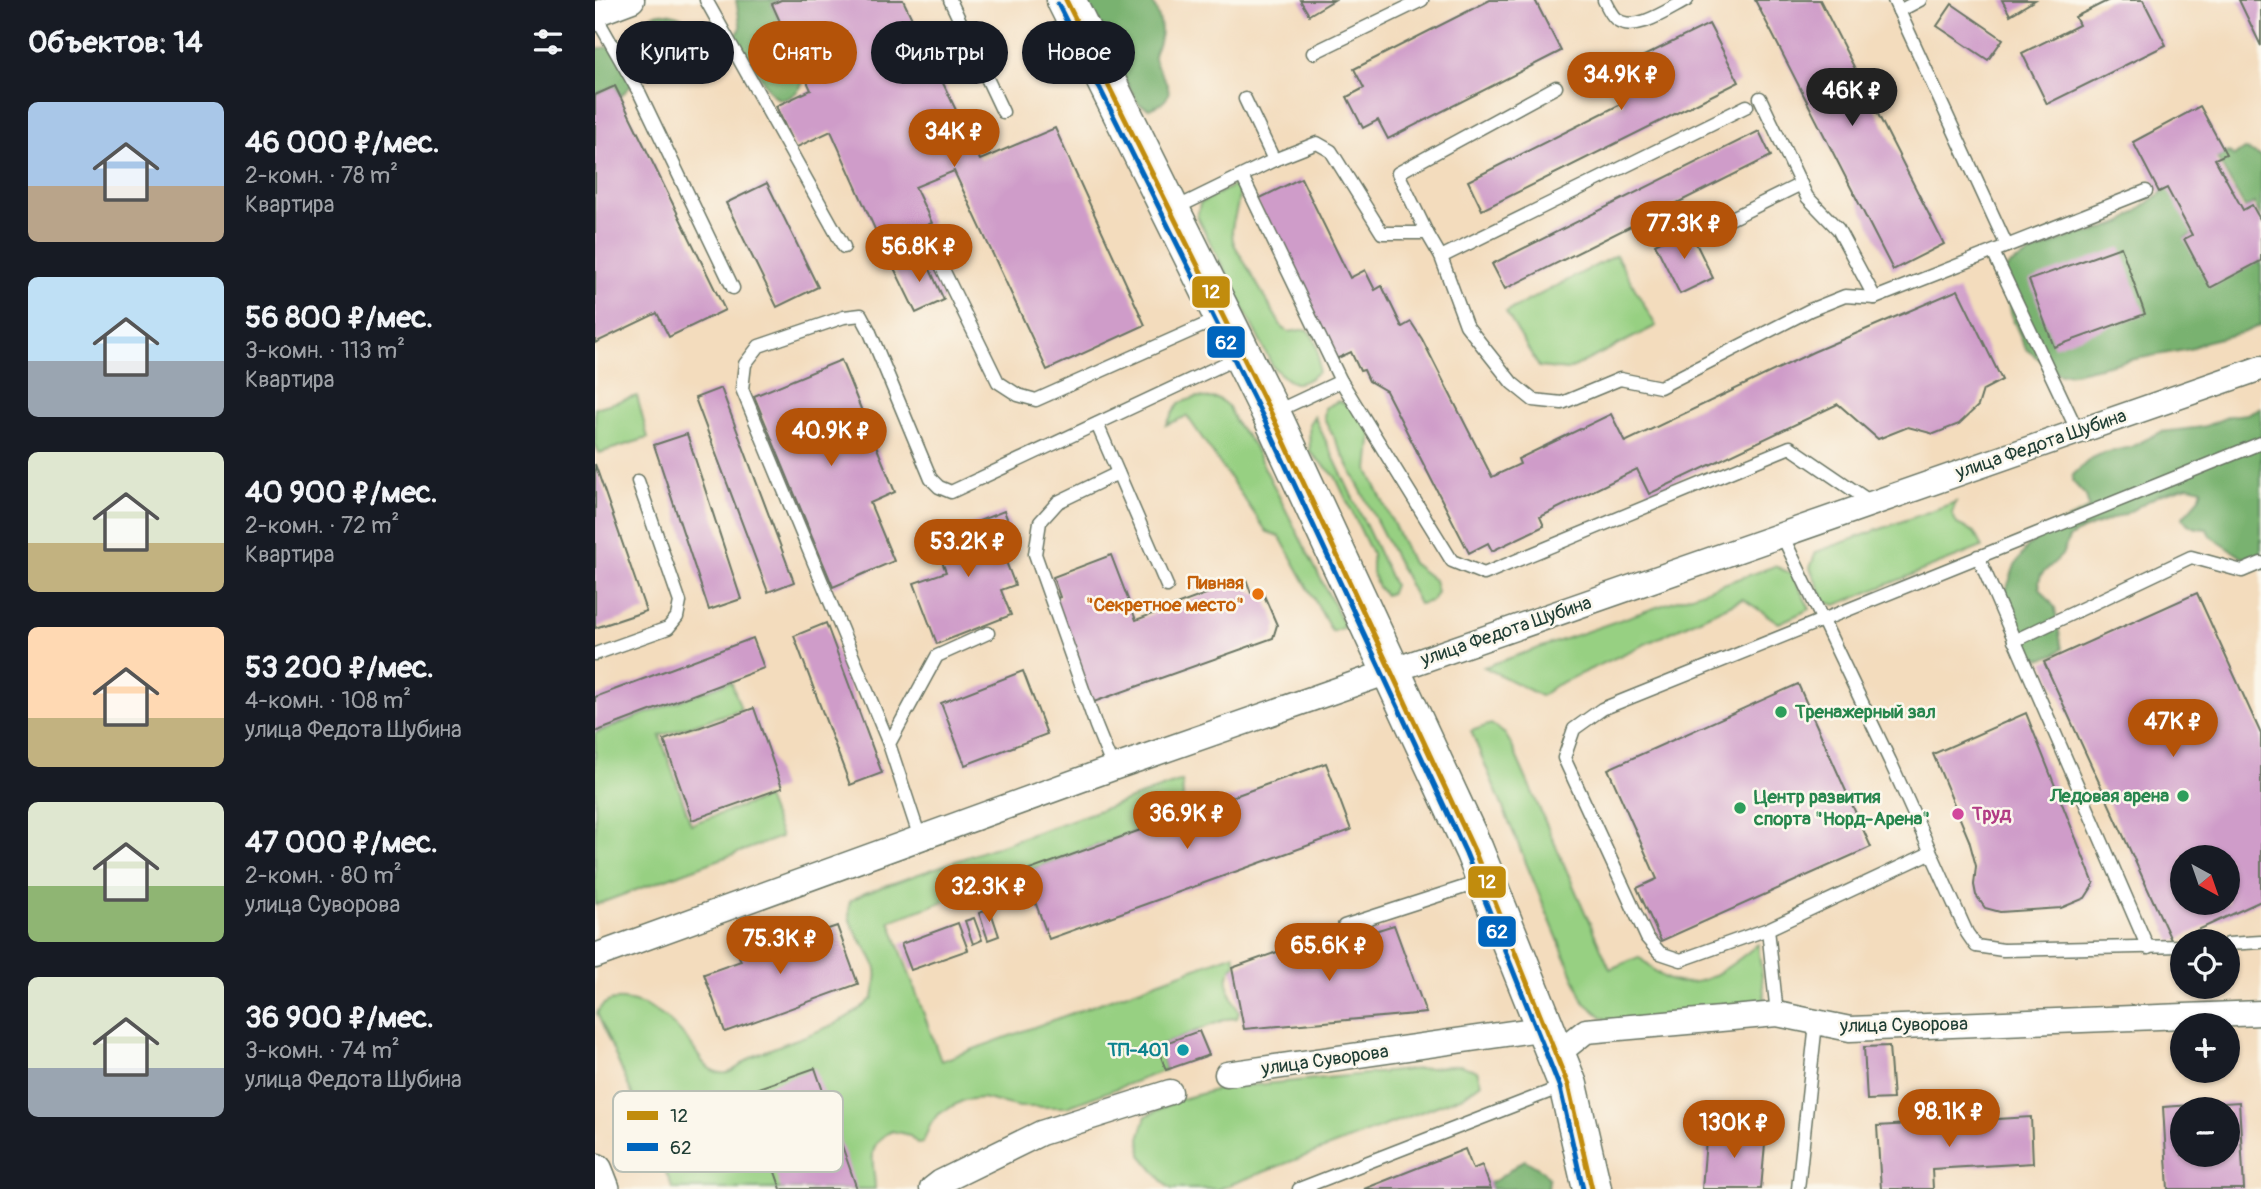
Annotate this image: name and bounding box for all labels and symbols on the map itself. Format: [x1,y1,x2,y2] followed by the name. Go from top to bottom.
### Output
[1556,52,1686,112] pin: 34.9K ₽
[1803,68,1901,128] pin: 46K ₽
[905,110,1003,169] pin: 34K ₽
[1619,202,1749,261] pin: 77.3K ₽
[854,224,984,284] pin: 56.8K ₽
[1191,275,1231,309] line badge: 12
[1202,280,1220,304] text: 12
[1206,325,1246,359] line badge: 62
[1215,331,1237,355] text: 62
[1952,403,2130,485] street label: улица Федота Шубина
[766,408,896,468] pin: 40.9K ₽
[903,520,1033,579] pin: 53.2K ₽
[1086,571,1244,617] place label: Пивная "Секретное место"
[1250,586,1266,602] marker: Пивная "Секретное место"
[1417,590,1595,672] street label: улица Федота Шубина
[1794,700,1936,724] place label: Тренажерный зал
[2124,700,2222,759] pin: 47K ₽
[1773,704,1789,720] marker: Тренажерный зал
[2049,784,2169,808] place label: Ледовая арена
[1753,785,1930,831] place label: Центр развития спорта "Норд-Арена"
[2175,788,2191,804] marker: Ледовая арена
[1122,792,1252,851] pin: 36.9K ₽
[1732,800,1748,816] marker: Центр развития спорта "Норд-Арена"
[1971,802,2012,826] place label: Труд
[1950,806,1966,822] marker: Труд
[2170,845,2240,915] north arrow
[924,864,1054,924] pin: 32.3K ₽
[1467,865,1507,899] line badge: 12
[1478,870,1496,894] text: 12
[1477,915,1517,948] line badge: 62
[715,916,845,976] pin: 75.3K ₽
[1486,920,1508,944] text: 62
[1264,923,1394,983] pin: 65.6K ₽
[1839,1012,1968,1038] street label: улица Суворова
[1107,1038,1169,1062] place label: ТП-401
[1259,1039,1390,1081] street label: улица Суворова
[1175,1042,1191,1058] marker: ТП-401
[1884,1090,2014,1149] pin: 98.1K ₽
[613,1091,843,1172] legend
[1677,1100,1791,1160] pin: 130K ₽
[670,1104,688,1128] text: 12
[670,1136,692,1160] text: 62

